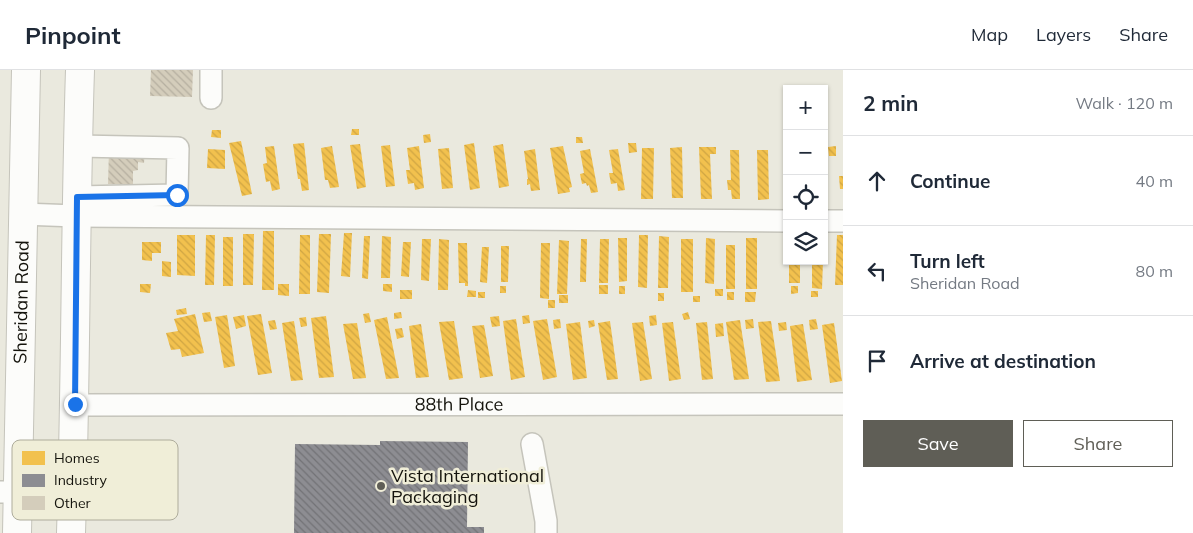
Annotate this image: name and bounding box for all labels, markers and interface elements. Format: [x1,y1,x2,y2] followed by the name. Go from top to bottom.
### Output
[25,20,121,50] text: Pinpoint
[971,23,1008,46] text: Map
[1036,23,1091,46] text: Layers
[1119,23,1168,46] text: Share
[783,85,828,265] map controls
[783,85,828,130] button: +
[863,90,918,116] text: 2 min
[1075,93,1173,113] text: Walk · 120 m
[783,130,828,175] button: −
[863,167,891,195] icon: ahead
[910,169,990,193] text: Continue
[1136,171,1173,191] text: 40 m
[783,175,828,220] button: locate
[166,184,189,207] route start
[783,220,828,265] button: layers
[8,240,34,364] street label: Sheridan Road
[910,249,985,273] text: Turn left
[863,257,891,285] icon: left
[1136,261,1173,281] text: 80 m
[910,273,1020,293] text: Sheridan Road
[863,347,891,375] icon: arrive
[910,349,1096,373] text: Arrive at destination
[415,392,503,416] street label: 88th Place
[64,393,87,416] route end
[863,420,1013,467] button: Save
[1023,420,1173,467] button: Share
[12,440,178,520] legend
[54,449,100,467] text: Homes
[391,464,544,508] place label: Vista International Packaging
[54,471,108,489] text: Industry
[375,480,387,492] marker: Vista International Packaging
[54,494,92,512] text: Other

